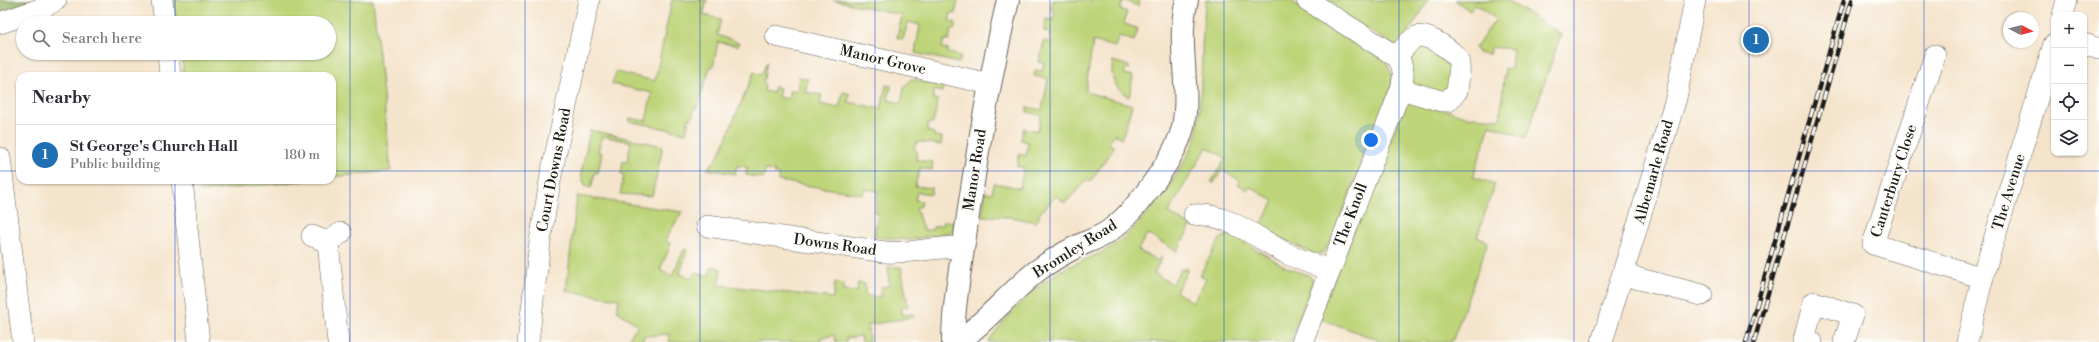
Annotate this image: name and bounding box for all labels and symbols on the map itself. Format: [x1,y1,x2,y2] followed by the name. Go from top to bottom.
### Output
[2003,12,2039,48] north arrow
[1743,25,1769,55] pin: 1
[838,41,928,79] street label: Manor Grove
[533,106,575,234] street label: Court Downs Road
[1630,117,1678,227] street label: Albemarle Road
[1867,122,1921,240] street label: Canterbury Close
[959,127,991,212] street label: Manor Road
[1361,130,1381,150] your location
[1988,151,2030,233] street label: The Avenue
[1330,180,1372,250] street label: The Knoll
[1029,215,1121,283] street label: Bromley Road
[792,230,878,260] street label: Downs Road

